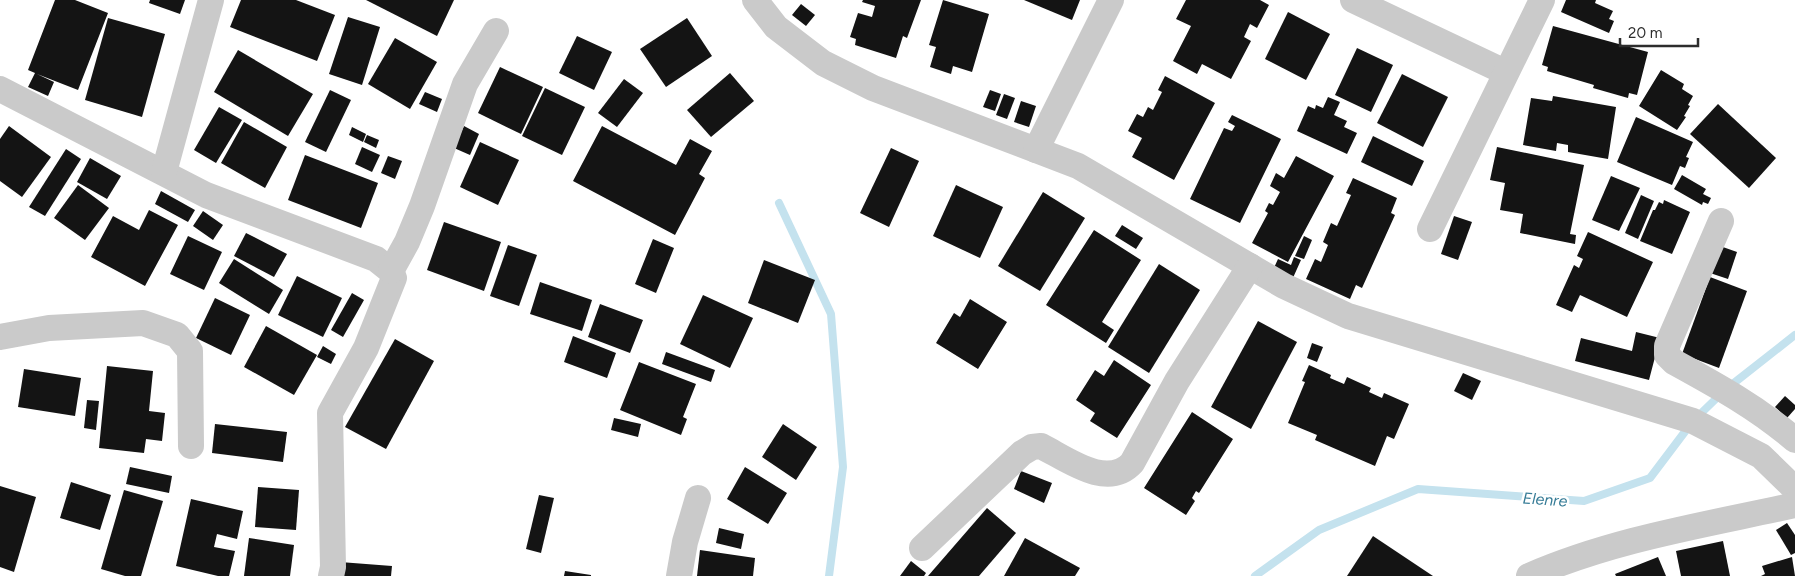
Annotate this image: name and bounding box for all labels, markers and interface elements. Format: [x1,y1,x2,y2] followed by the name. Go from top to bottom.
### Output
[1620,15,1698,47] scale bar
[1628,24,1662,42] text: 20 m
[1522,488,1568,511] water label: Elenre

